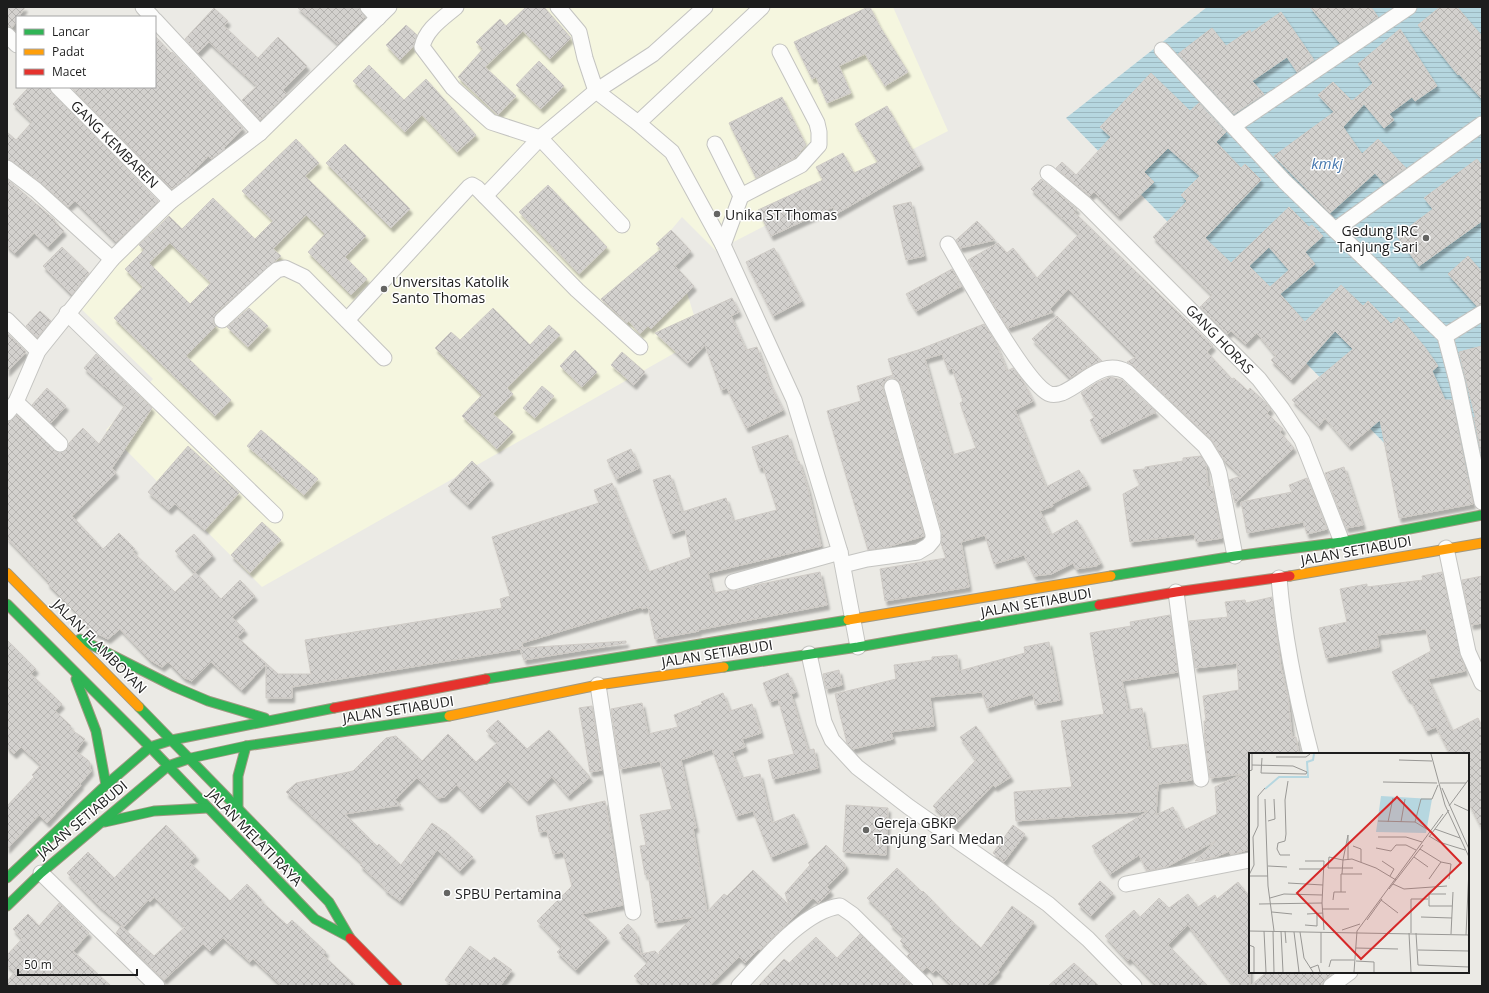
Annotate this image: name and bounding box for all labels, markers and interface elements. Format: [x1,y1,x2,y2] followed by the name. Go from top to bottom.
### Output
[16,16,156,88] legend
[52,23,90,40] text: Lancar
[52,43,84,60] text: Padat
[52,63,86,80] text: Macet
[67,96,163,192] street label: GANG KEMBAREN
[1311,153,1343,173] water label: kmkj
[725,205,838,224] place label: Unika ST Thomas
[712,209,722,219] marker: Unika ST Thomas
[1337,221,1418,256] place label: Gedung IRC Tanjung Sari
[1421,233,1431,243] marker: Gedung IRC Tanjung Sari
[392,272,509,307] place label: Unversitas Katolik Santo Thomas
[379,284,389,294] marker: Unversitas Katolik Santo Thomas
[1182,300,1258,378] street label: GANG HORAS
[1297,531,1413,569] street label: JALAN SETIABUDI
[977,583,1093,621] street label: JALAN SETIABUDI
[47,593,151,697] street label: JALAN FLAMBOYAN
[658,635,774,671] street label: JALAN SETIABUDI
[339,691,455,727] street label: JALAN SETIABUDI
[1249,753,1469,973] inset map
[31,776,131,864] street label: JALAN SETIABUDI
[202,783,307,890] street label: JALAN MELATI RAYA
[874,813,1004,848] place label: Gereja GBKP Tanjung Sari Medan
[861,825,871,835] marker: Gereja GBKP Tanjung Sari Medan
[455,884,562,903] place label: SPBU Pertamina
[442,888,452,898] marker: SPBU Pertamina
[18,951,137,977] scale bar
[24,956,52,973] text: 50 m

